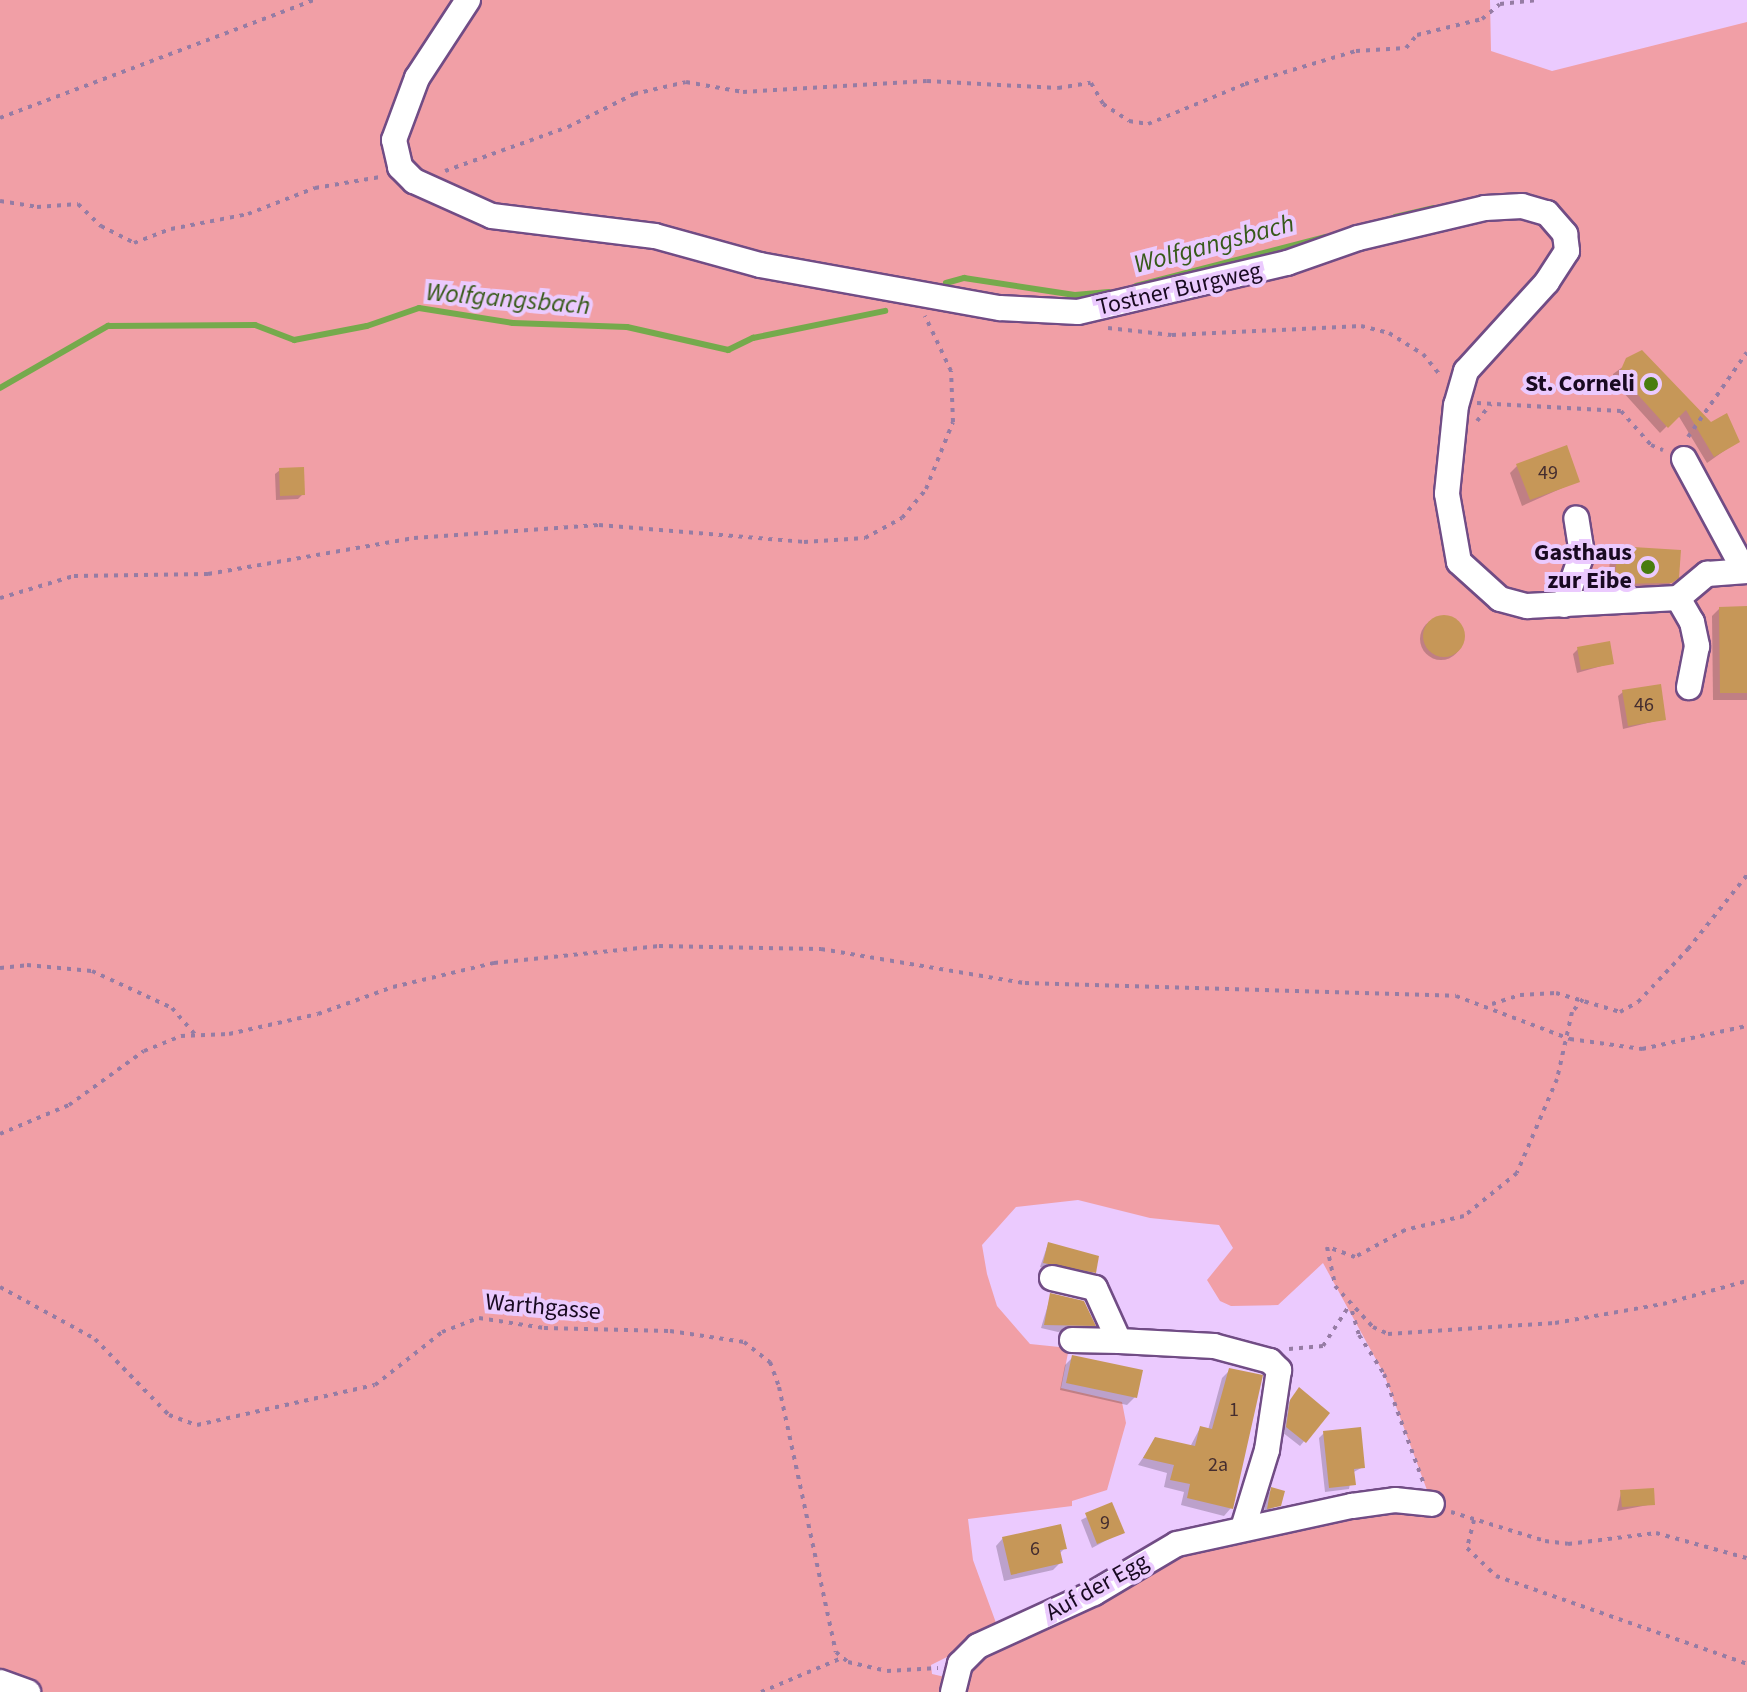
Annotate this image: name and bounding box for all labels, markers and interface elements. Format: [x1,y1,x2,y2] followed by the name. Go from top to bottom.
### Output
[1130,208,1298,280] water label: Wolfgangsbach
[1094,256,1264,322] street label: Tostner Burgweg
[425,276,591,322] water label: Wolfgangsbach
[1525,370,1635,398] place label: St. Corneli
[1642,375,1660,393] marker: St. Corneli
[1538,461,1558,485] house number: 49
[1534,539,1632,595] place label: Gasthaus zur Eibe
[1639,558,1657,576] marker: Gasthaus zur Eibe
[1634,693,1654,717] house number: 46
[484,1288,602,1326] street label: Warthgasse
[1229,1398,1239,1422] house number: 1
[1208,1453,1228,1477] house number: 2a
[1100,1511,1110,1535] house number: 9
[1030,1537,1040,1561] house number: 6
[1041,1547,1153,1627] street label: Auf der Egg

